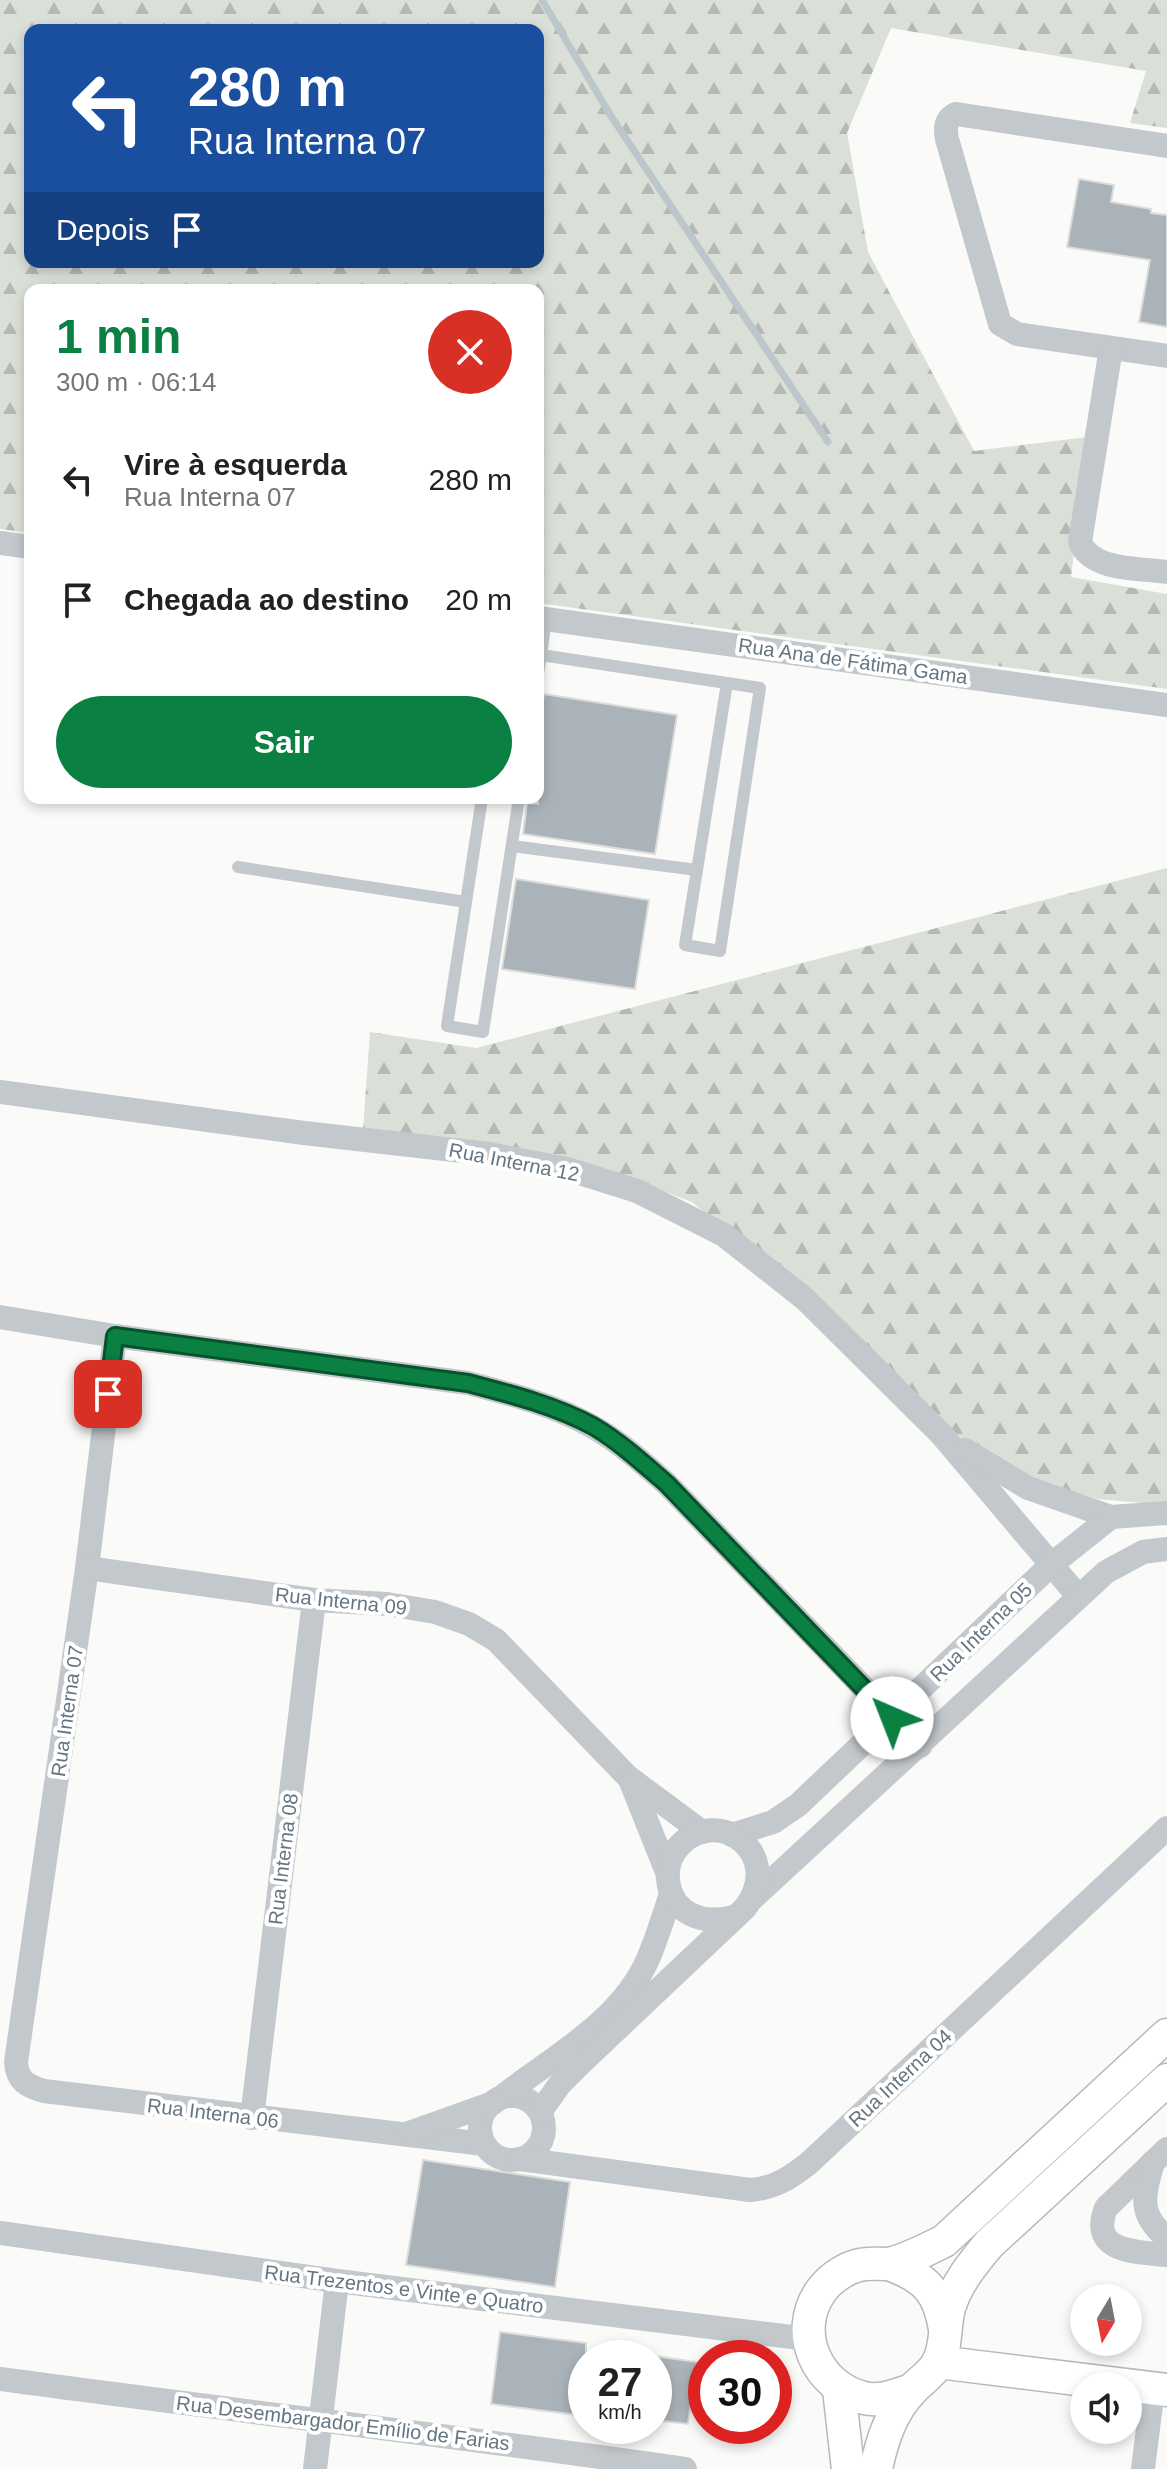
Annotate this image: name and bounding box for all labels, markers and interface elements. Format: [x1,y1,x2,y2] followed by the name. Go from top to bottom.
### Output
[188,55,347,118] text: 280 m
[56,56,160,160] icon: left
[188,121,426,162] text: Rua Interna 07
[165,208,209,252] icon: arrive
[56,213,149,246] text: Depois
[56,310,181,363] text: 1 min
[428,310,512,394] button: close
[56,367,216,397] text: 300 m · 06:14
[124,448,347,481] text: Vire à esquerda
[56,458,100,502] icon: left
[429,463,512,496] text: 280 m
[124,482,296,512] text: Rua Interna 07
[56,578,100,622] icon: arrive
[124,583,409,616] text: Chegada ao destino
[445,583,512,616] text: 20 m
[737,634,970,688] street label: Rua Ana de Fátima Gama
[56,696,512,788] button: Sair
[447,1139,581,1185] street label: Rua Interna 12
[74,1360,142,1428] pin
[86,1372,130,1416] icon: arrive
[926,1578,1036,1686] street label: Rua Interna 05
[274,1583,408,1619] street label: Rua Interna 09
[47,1644,87,1778] street label: Rua Interna 07
[850,1676,934,1760] position arrow
[264,1792,302,1926] street label: Rua Interna 08
[844,2025,956,2131] street label: Rua Interna 04
[146,2094,280,2132] street label: Rua Interna 06
[263,2261,545,2317] street label: Rua Trezentos e Vinte e Quatro
[1070,2284,1142,2356] north arrow
[1070,2284,1142,2444] map controls
[688,2340,792,2444] speed limit sign: 30
[598,2360,642,2404] text: 27
[1070,2372,1142,2444] button: sound
[175,2392,511,2454] street label: Rua Desembargador Emílio de Farias
[598,2401,642,2423] text: km/h

